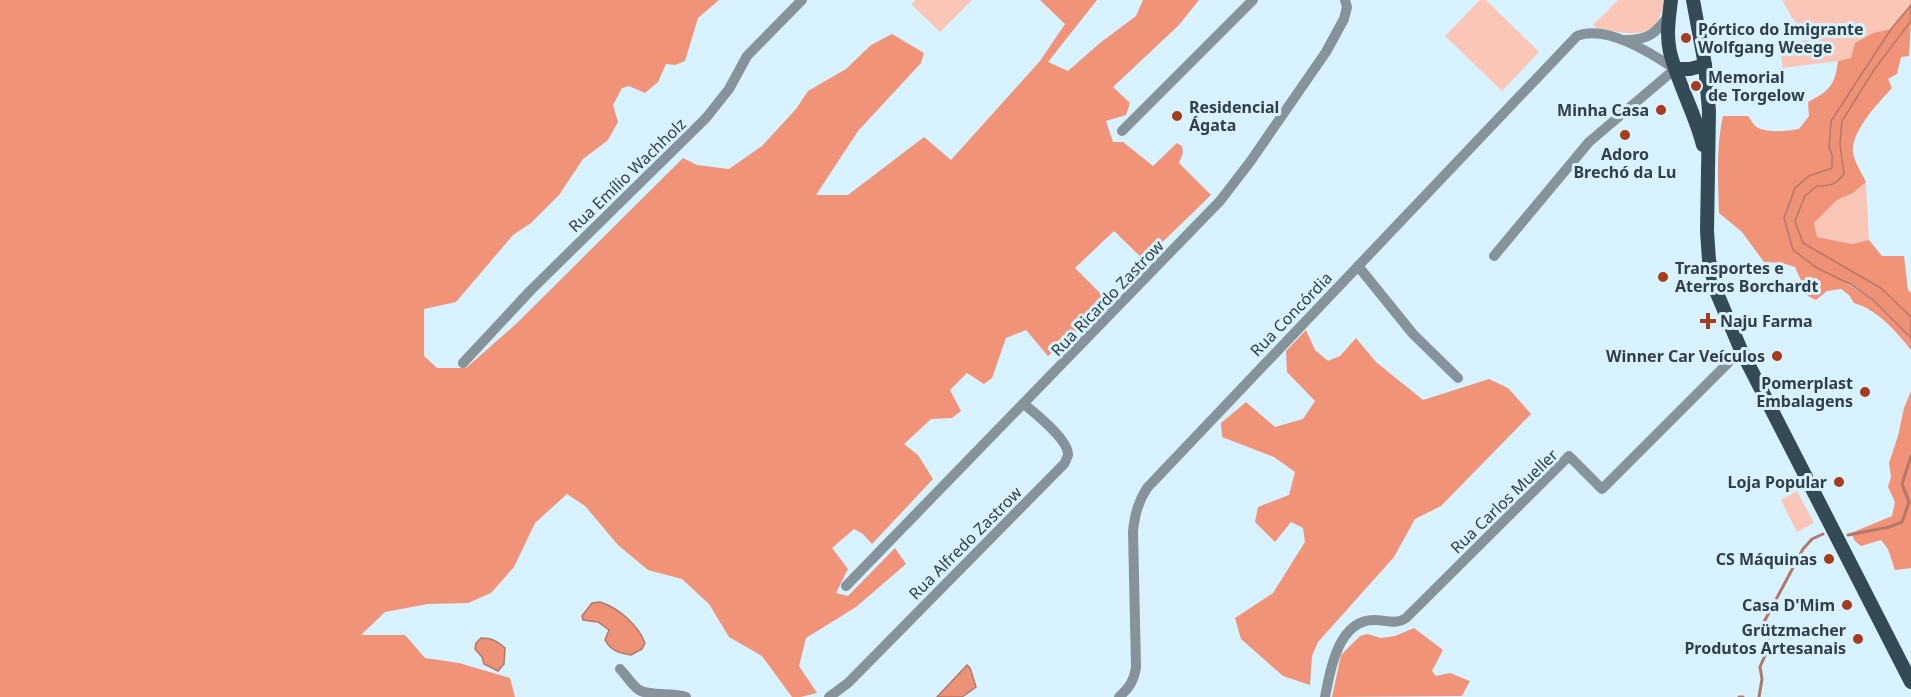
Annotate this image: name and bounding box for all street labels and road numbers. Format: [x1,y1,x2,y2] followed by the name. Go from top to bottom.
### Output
[563,113,691,237] street label: Rua Emílio Wachholz
[1046,235,1169,361] street label: Rua Ricardo Zastrow
[1245,267,1337,361] street label: Rua Concórdia
[1445,444,1563,558] street label: Rua Carlos Mueller
[904,481,1027,604] street label: Rua Alfredo Zastrow

